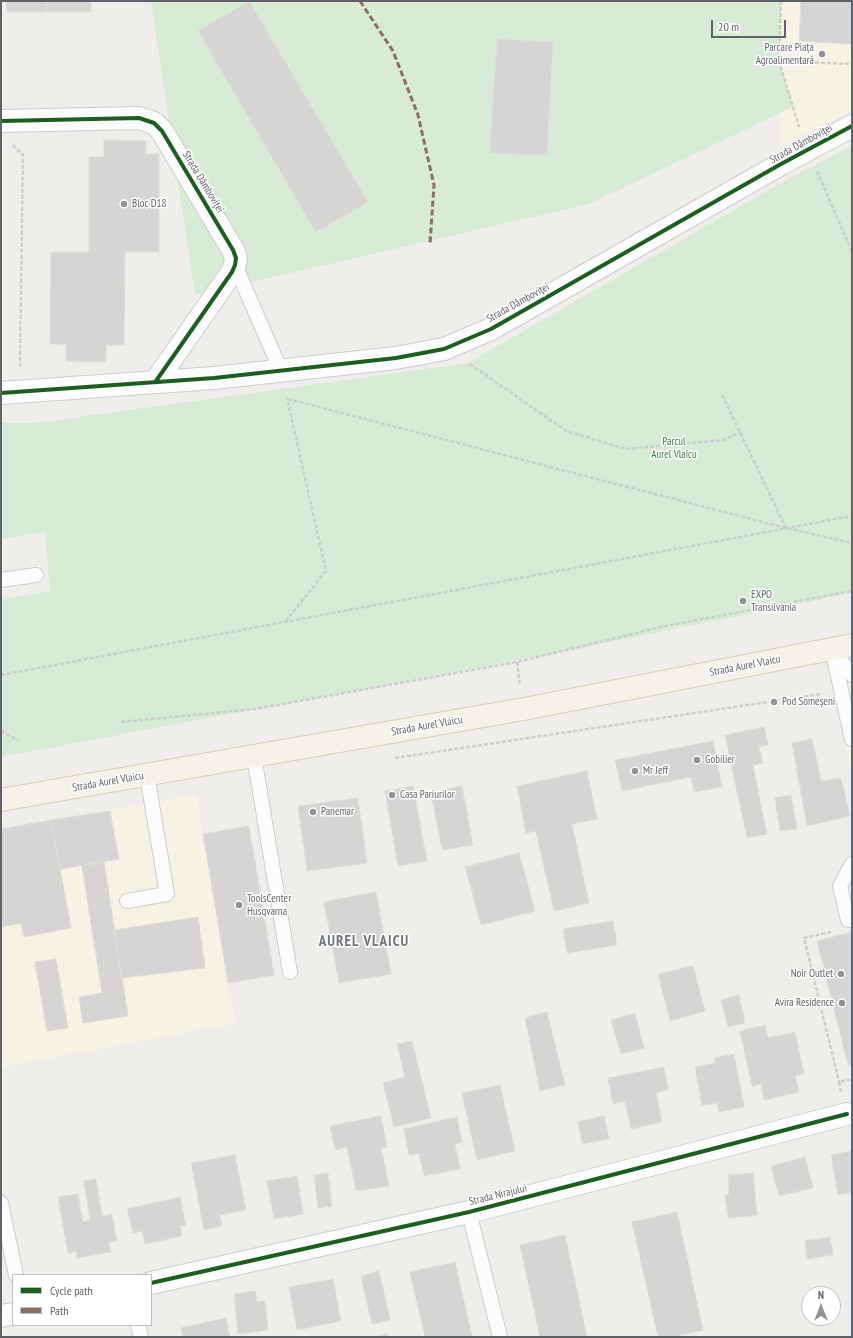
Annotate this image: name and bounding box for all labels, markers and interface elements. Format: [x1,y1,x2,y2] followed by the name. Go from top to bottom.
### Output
[713,12,788,38] scale bar
[718,19,739,34] text: 20 m
[756,41,814,67] place label: Parcare Piața Agroalimentară
[817,49,827,59] marker: Parcare Piața Agroalimentară
[767,121,835,167] street label: Strada Dâmboviței
[179,149,227,215] street label: Strada Dâmboviței
[132,197,166,211] place label: Bloc D18
[119,199,129,209] marker: Bloc D18
[484,280,552,326] street label: Strada Dâmboviței
[651,435,697,461] park label: Parcul Aurel Vlaicu
[751,588,796,614] place label: EXPO Transilvania
[738,596,748,606] marker: EXPO Transilvania
[708,653,782,679] street label: Strada Aurel Vlaicu
[782,695,835,709] place label: Pod Someșeni
[769,697,779,707] marker: Pod Someșeni
[390,713,464,739] street label: Strada Aurel Vlaicu
[705,753,735,767] place label: Gobilier
[692,755,702,765] marker: Gobilier
[643,764,668,778] place label: Mr Jeff
[630,766,640,776] marker: Mr Jeff
[71,769,145,795] street label: Strada Aurel Vlaicu
[400,788,455,802] place label: Casa Pariurilor
[387,790,397,800] marker: Casa Pariurilor
[321,805,354,819] place label: Panemar
[308,807,318,817] marker: Panemar
[247,892,291,918] place label: ToolsCenter Husqvarna
[234,900,244,910] marker: ToolsCenter Husqvarna
[319,933,409,951] district label: AUREL VLAICU
[791,967,833,981] place label: Noir Outlet
[836,969,846,979] marker: Noir Outlet
[775,996,834,1010] place label: Avira Residence
[837,998,847,1008] marker: Avira Residence
[468,1181,528,1209] street label: Strada Nirajului
[12,1274,152,1326] legend
[50,1283,93,1298] text: Cycle path
[801,1286,841,1326] north arrow
[818,1288,824,1302] text: N
[50,1303,68,1318] text: Path

